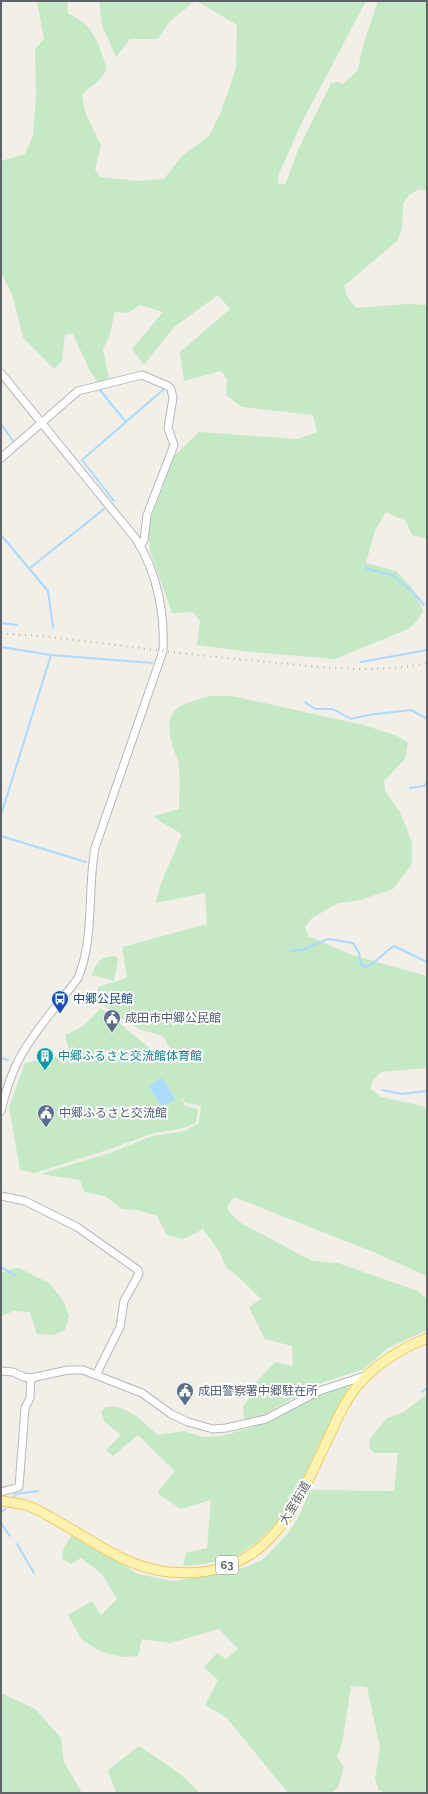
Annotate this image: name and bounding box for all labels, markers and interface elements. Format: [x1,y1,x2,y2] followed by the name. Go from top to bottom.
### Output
[50,989,70,1014] bus stop icon: 中郷公民館
[73,992,133,1006] place label: 中郷公民館
[102,1008,122,1033] public building icon: 成田市中郷公民館
[125,1011,221,1025] place label: 成田市中郷公民館
[35,1046,55,1071] building icon: 中郷ふるさと交流館体育館
[58,1049,202,1063] place label: 中郷ふるさと交流館体育館
[36,1103,56,1128] public building icon: 中郷ふるさと交流館
[59,1106,167,1120] place label: 中郷ふるさと交流館
[175,1381,195,1406] public building icon: 成田警察署中郷駐在所
[198,1384,318,1398] place label: 成田警察署中郷駐在所
[277,1479,313,1527] street label: 大室街道
[216,1556,238,1574] road number: 63

